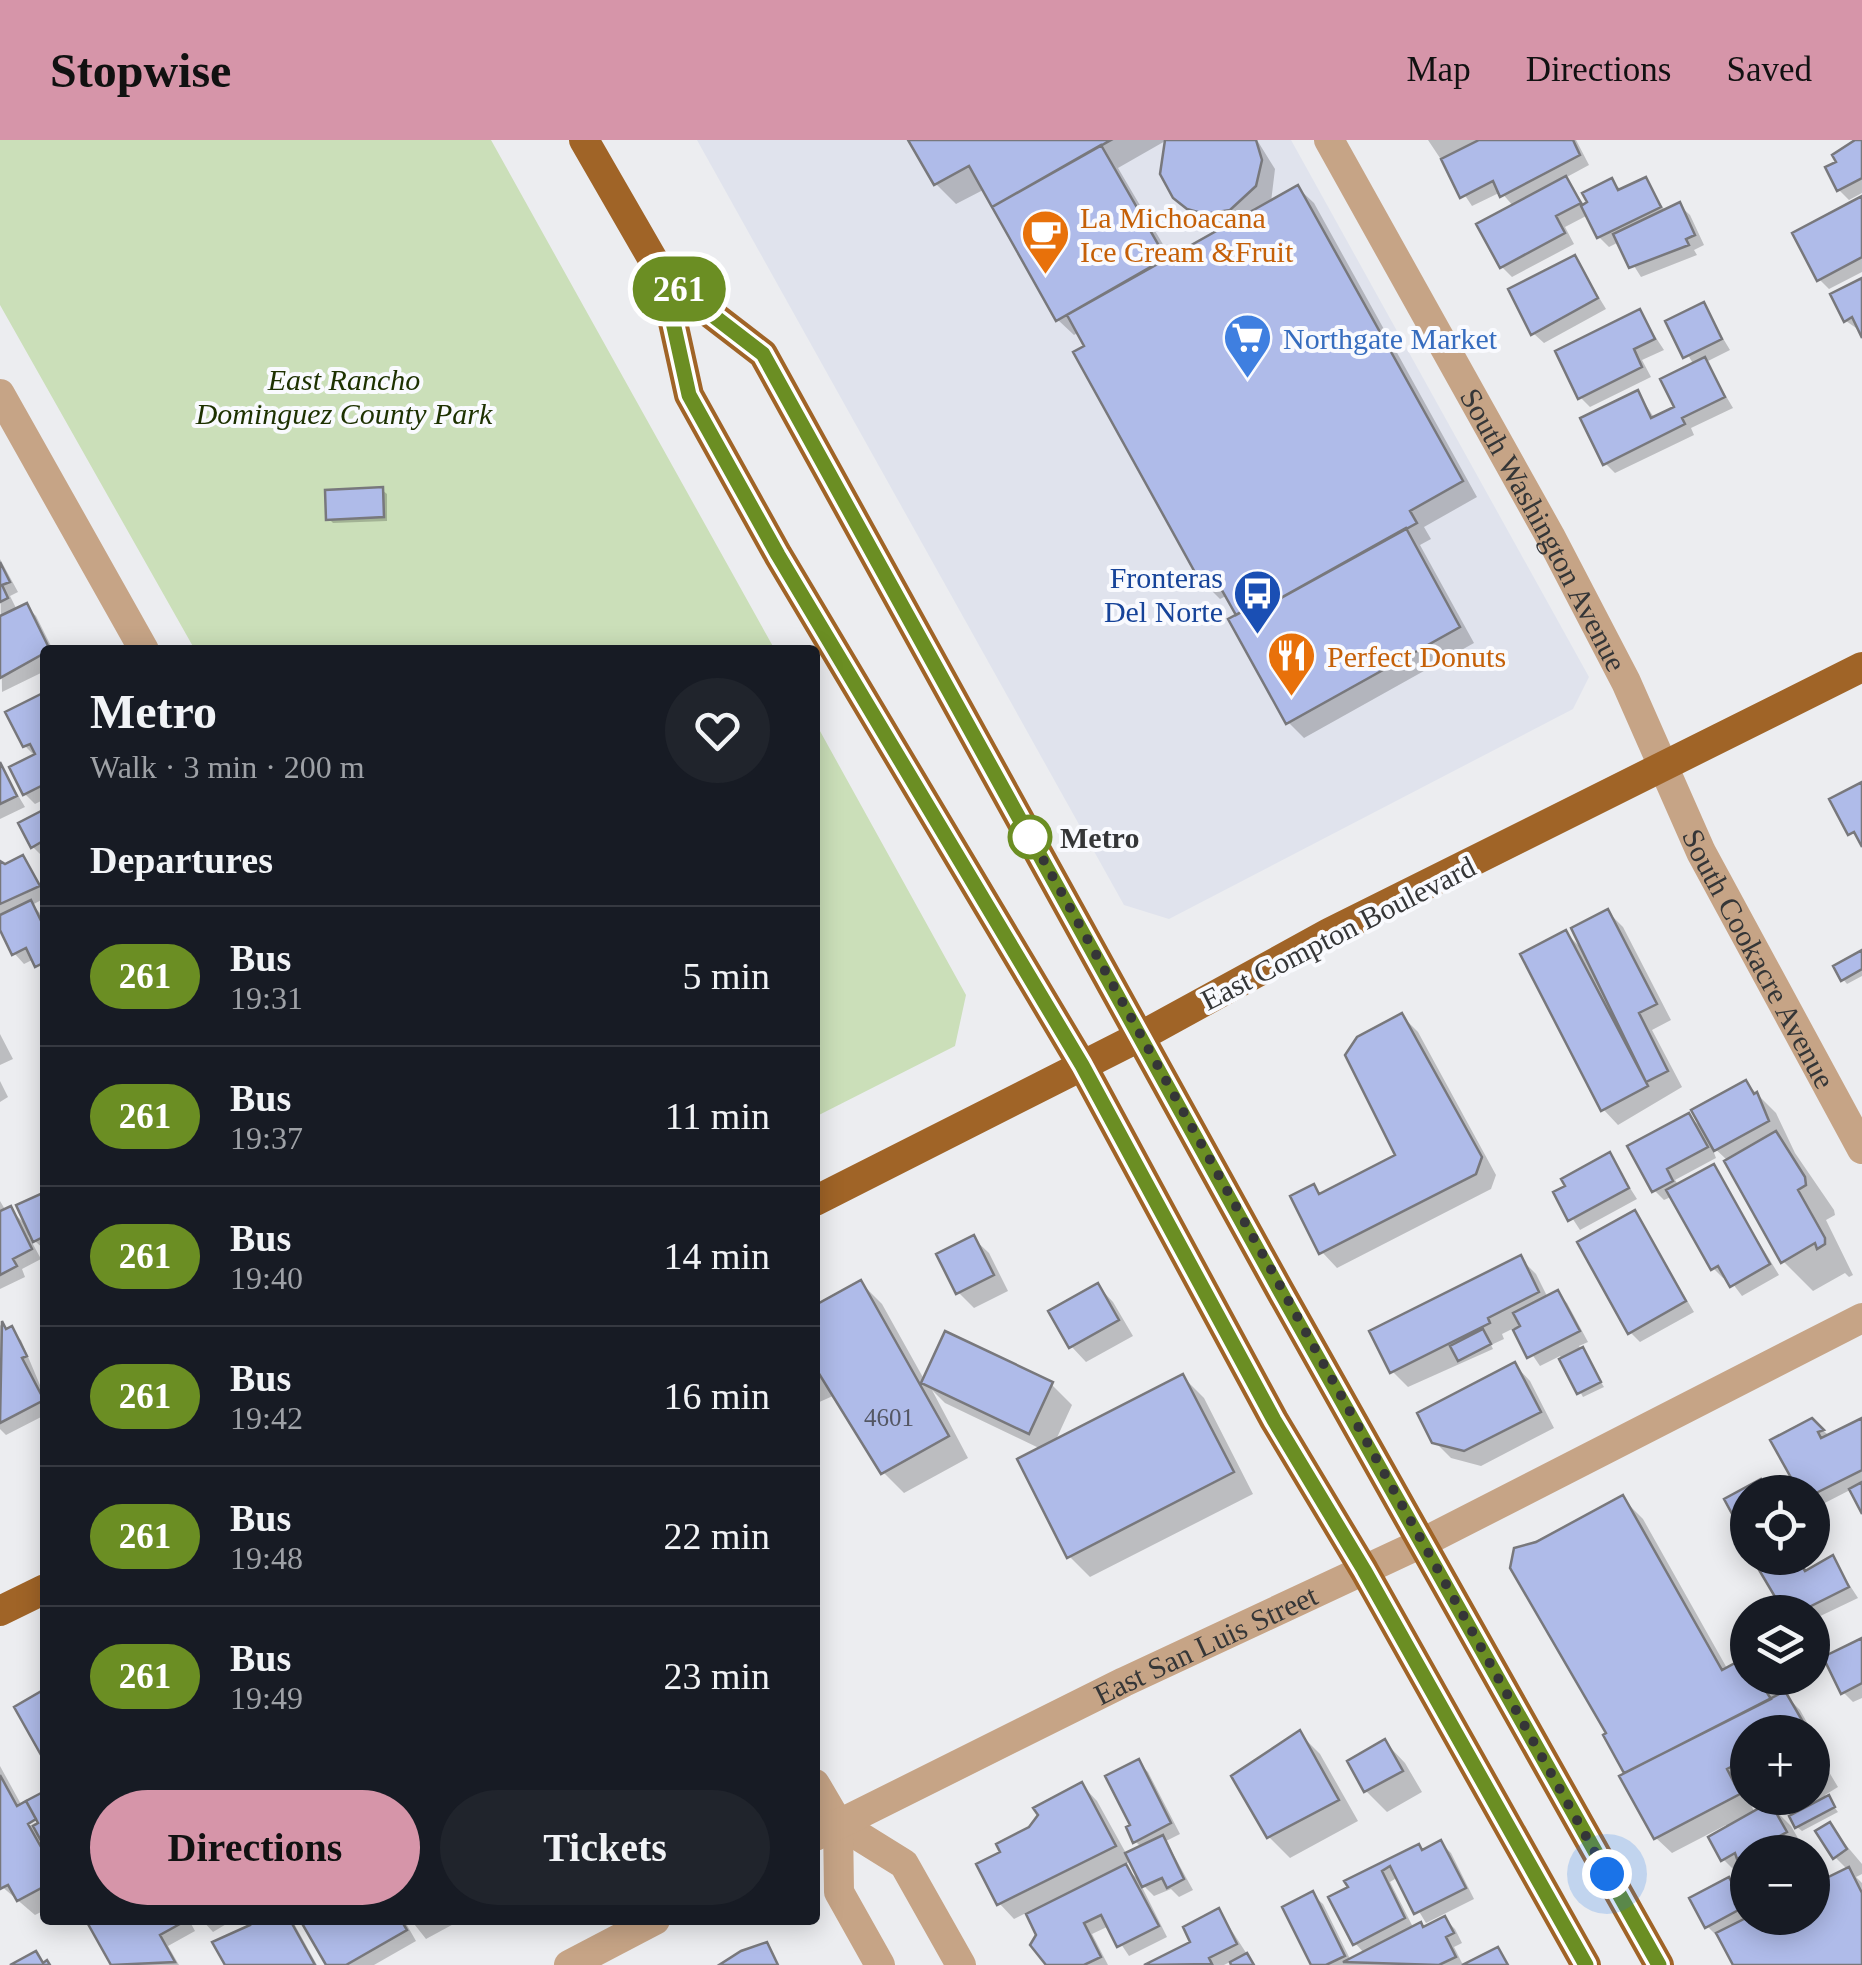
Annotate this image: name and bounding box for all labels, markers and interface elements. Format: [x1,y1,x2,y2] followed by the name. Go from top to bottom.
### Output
[50,44,231,97] text: Stopwise
[1407,50,1471,89] text: Map
[1526,50,1671,89] text: Directions
[1726,50,1812,89] text: Saved
[1080,201,1294,268] place label: La Michoacana Ice Cream &Fruit
[1019,208,1071,276] cafe icon: La Michoacana Ice Cream &Fruit
[622,256,736,322] line badge: 261
[653,270,705,309] text: 261
[1222,312,1274,380] supermarket icon: Northgate Market
[1283,322,1498,355] place label: Northgate Market
[195,363,493,430] park label: East Rancho Dominguez County Park
[1454,382,1634,676] street label: South Washington Avenue
[1104,561,1223,628] place label: Fronteras Del Norte
[1232,568,1284,636] bus stop icon: Fronteras Del Norte
[1266,630,1318,698] restaurant icon: Perfect Donuts
[1327,640,1506,673] place label: Perfect Donuts
[665,678,770,783] button: heart
[90,685,217,738] text: Metro
[90,749,365,785] text: Walk · 3 min · 200 m
[1009,816,1051,858] marker: Metro
[1060,821,1139,854] place label: Metro
[1676,824,1842,1094] street label: South Cookacre Avenue
[90,839,273,881] text: Departures
[1195,849,1481,1017] street label: East Compton Boulevard
[230,937,291,979] text: Bus
[682,955,770,997] text: 5 min
[119,957,171,996] text: 261
[230,980,303,1016] text: 19:31
[230,1077,291,1119] text: Bus
[665,1095,770,1137] text: 11 min
[119,1097,171,1136] text: 261
[230,1120,303,1156] text: 19:37
[230,1217,291,1259] text: Bus
[663,1235,770,1277] text: 14 min
[119,1237,171,1276] text: 261
[230,1260,303,1296] text: 19:40
[230,1357,291,1399] text: Bus
[663,1375,770,1417] text: 16 min
[119,1377,171,1416] text: 261
[230,1400,303,1436] text: 19:42
[864,1404,914,1431] house number: 4601
[1730,1475,1830,1935] map controls
[1730,1475,1830,1575] button: locate
[230,1497,291,1539] text: Bus
[663,1515,770,1557] text: 22 min
[119,1517,171,1556] text: 261
[230,1540,303,1576] text: 19:48
[1088,1578,1323,1711] street label: East San Luis Street
[1730,1595,1830,1695] button: layers
[230,1637,291,1679] text: Bus
[663,1655,770,1697] text: 23 min
[119,1657,171,1696] text: 261
[230,1680,303,1716] text: 19:49
[1730,1715,1830,1815] button: +
[90,1790,420,1905] button: Directions
[440,1790,770,1905] button: Tickets
[1730,1835,1830,1935] button: −
[1582,1849,1632,1899] your location

